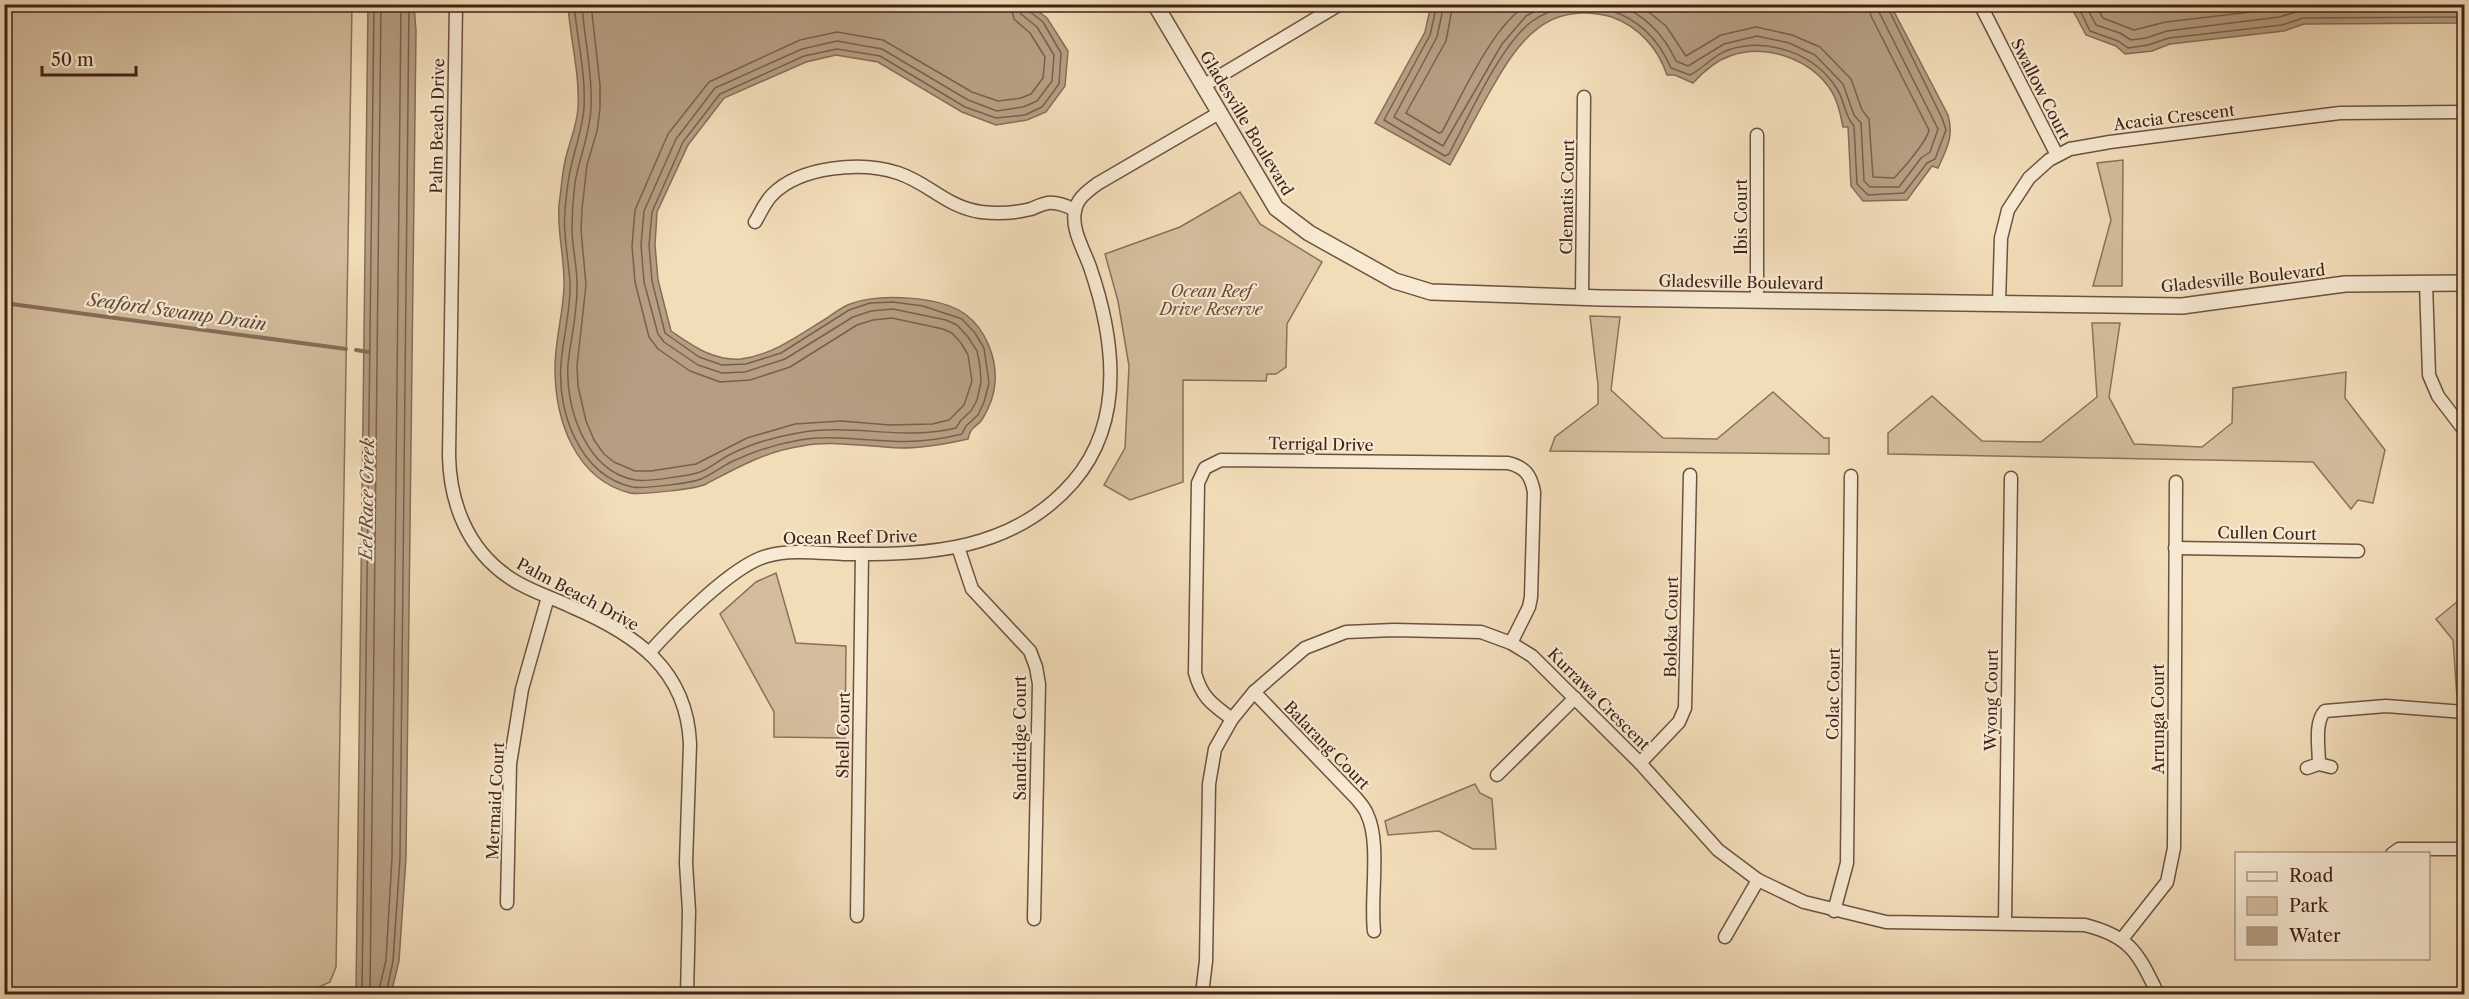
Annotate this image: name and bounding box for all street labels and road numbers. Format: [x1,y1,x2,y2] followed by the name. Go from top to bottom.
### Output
[2007,35,2075,143] street label: Swallow Court
[1196,47,1298,199] street label: Gladesville Boulevard
[426,58,448,194] street label: Palm Beach Drive
[2111,100,2236,134] street label: Acacia Crescent
[1556,139,1578,255] street label: Clematis Court
[1731,179,1751,255] street label: Ibis Court
[2160,259,2326,297] street label: Gladesville Boulevard
[1658,271,1824,293] street label: Gladesville Boulevard
[1268,433,1374,455] street label: Terrigal Drive
[2217,522,2317,544] street label: Cullen Court
[783,526,917,548] street label: Ocean Reef Drive
[513,553,643,635] street label: Palm Beach Drive
[1660,576,1682,678] street label: Boloka Court
[1544,644,1655,755] street label: Kurrawa Crescent
[1822,647,1844,740] street label: Colac Court
[1980,648,2002,752] street label: Wyong Court
[2148,663,2168,775] street label: Arrunga Court
[1010,675,1030,801] street label: Sandridge Court
[832,691,854,779] street label: Shell Court
[1280,697,1374,794] street label: Balarang Court
[482,741,508,860] street label: Mermaid Court

